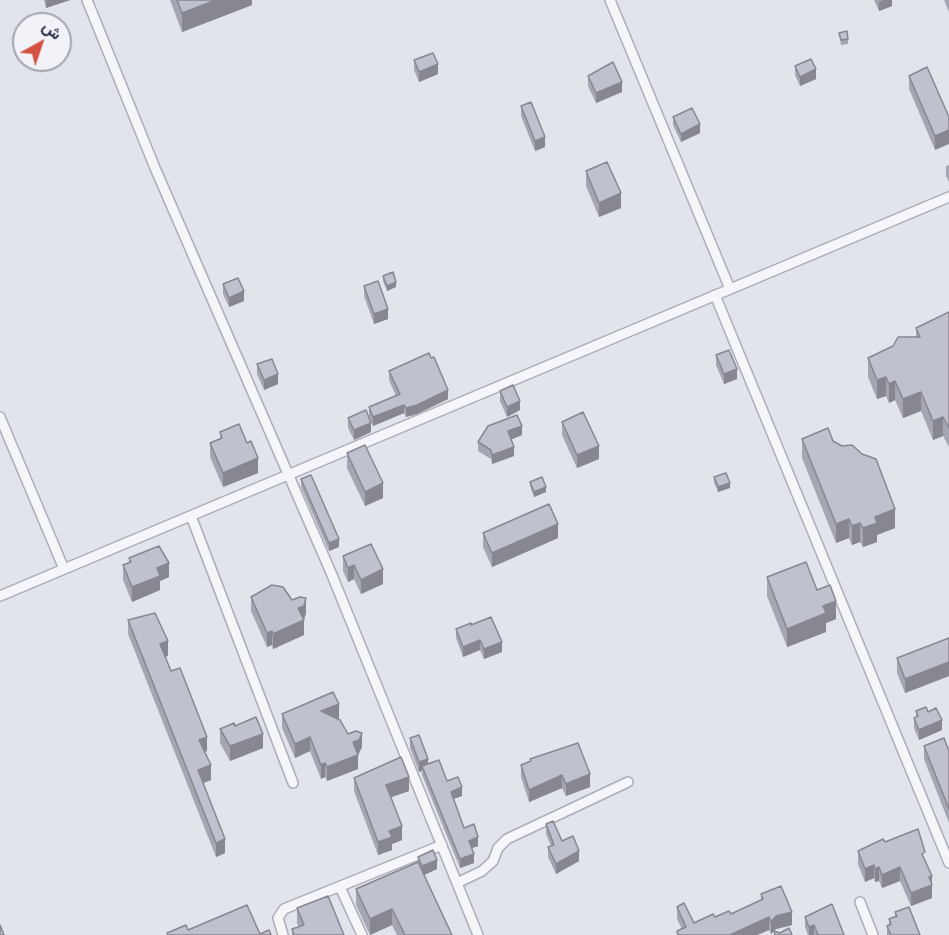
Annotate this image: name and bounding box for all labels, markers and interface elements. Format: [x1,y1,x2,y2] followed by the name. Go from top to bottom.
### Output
[12,12,72,72] north arrow
[38,16,66,44] text: ش

